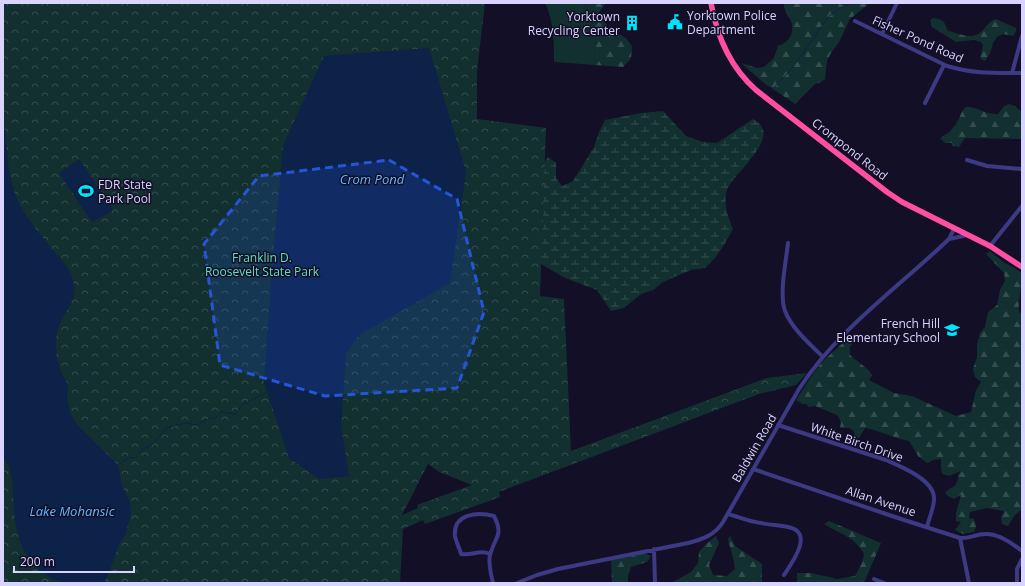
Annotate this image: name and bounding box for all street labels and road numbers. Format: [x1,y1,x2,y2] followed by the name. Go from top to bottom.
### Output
[870,11,966,67] street label: Fisher Pond Road
[809,114,891,184] street label: Crompond Road
[728,411,780,485] street label: Baldwin Road
[808,418,906,466] street label: White Birch Drive
[844,482,918,520] street label: Allan Avenue

